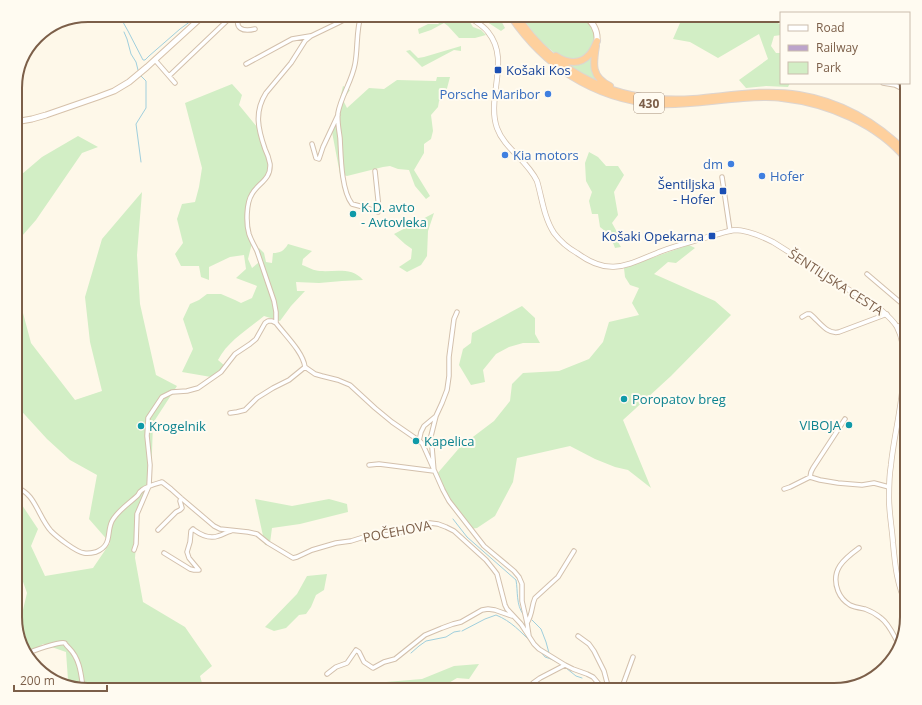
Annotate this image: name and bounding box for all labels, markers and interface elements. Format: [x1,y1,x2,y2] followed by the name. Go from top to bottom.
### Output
[780,12,910,84] legend
[816,19,845,36] text: Road
[816,39,859,56] text: Railway
[816,59,842,76] text: Park
[506,61,571,79] place label: Košaki Kos
[493,65,503,75] marker: Košaki Kos
[439,85,541,103] place label: Porsche Maribor
[543,89,553,99] marker: Porsche Maribor
[634,93,664,113] road number: 430
[513,146,579,164] place label: Kia motors
[500,150,510,160] marker: Kia motors
[703,155,723,173] place label: dm
[726,159,736,169] marker: dm
[770,167,805,185] place label: Hofer
[757,171,767,181] marker: Hofer
[658,175,716,208] place label: Šentiljska - Hofer
[718,186,728,196] marker: Šentiljska - Hofer
[361,198,427,231] place label: K.D. avto - Avtovleka
[348,209,358,219] marker: K.D. avto - Avtovleka
[601,227,704,245] place label: Košaki Opekarna
[707,231,717,241] marker: Košaki Opekarna
[785,245,888,320] street label: ŠENTILJSKA CESTA
[632,390,726,408] place label: Poropatov breg
[619,394,629,404] marker: Poropatov breg
[799,416,842,434] place label: VIBOJA
[149,417,206,435] place label: Krogelnik
[844,420,854,430] marker: VIBOJA
[136,421,146,431] marker: Krogelnik
[424,432,474,450] place label: Kapelica
[411,436,421,446] marker: Kapelica
[361,515,433,546] street label: POČEHOVA
[14,667,107,693] scale bar
[20,672,55,689] text: 200 m

